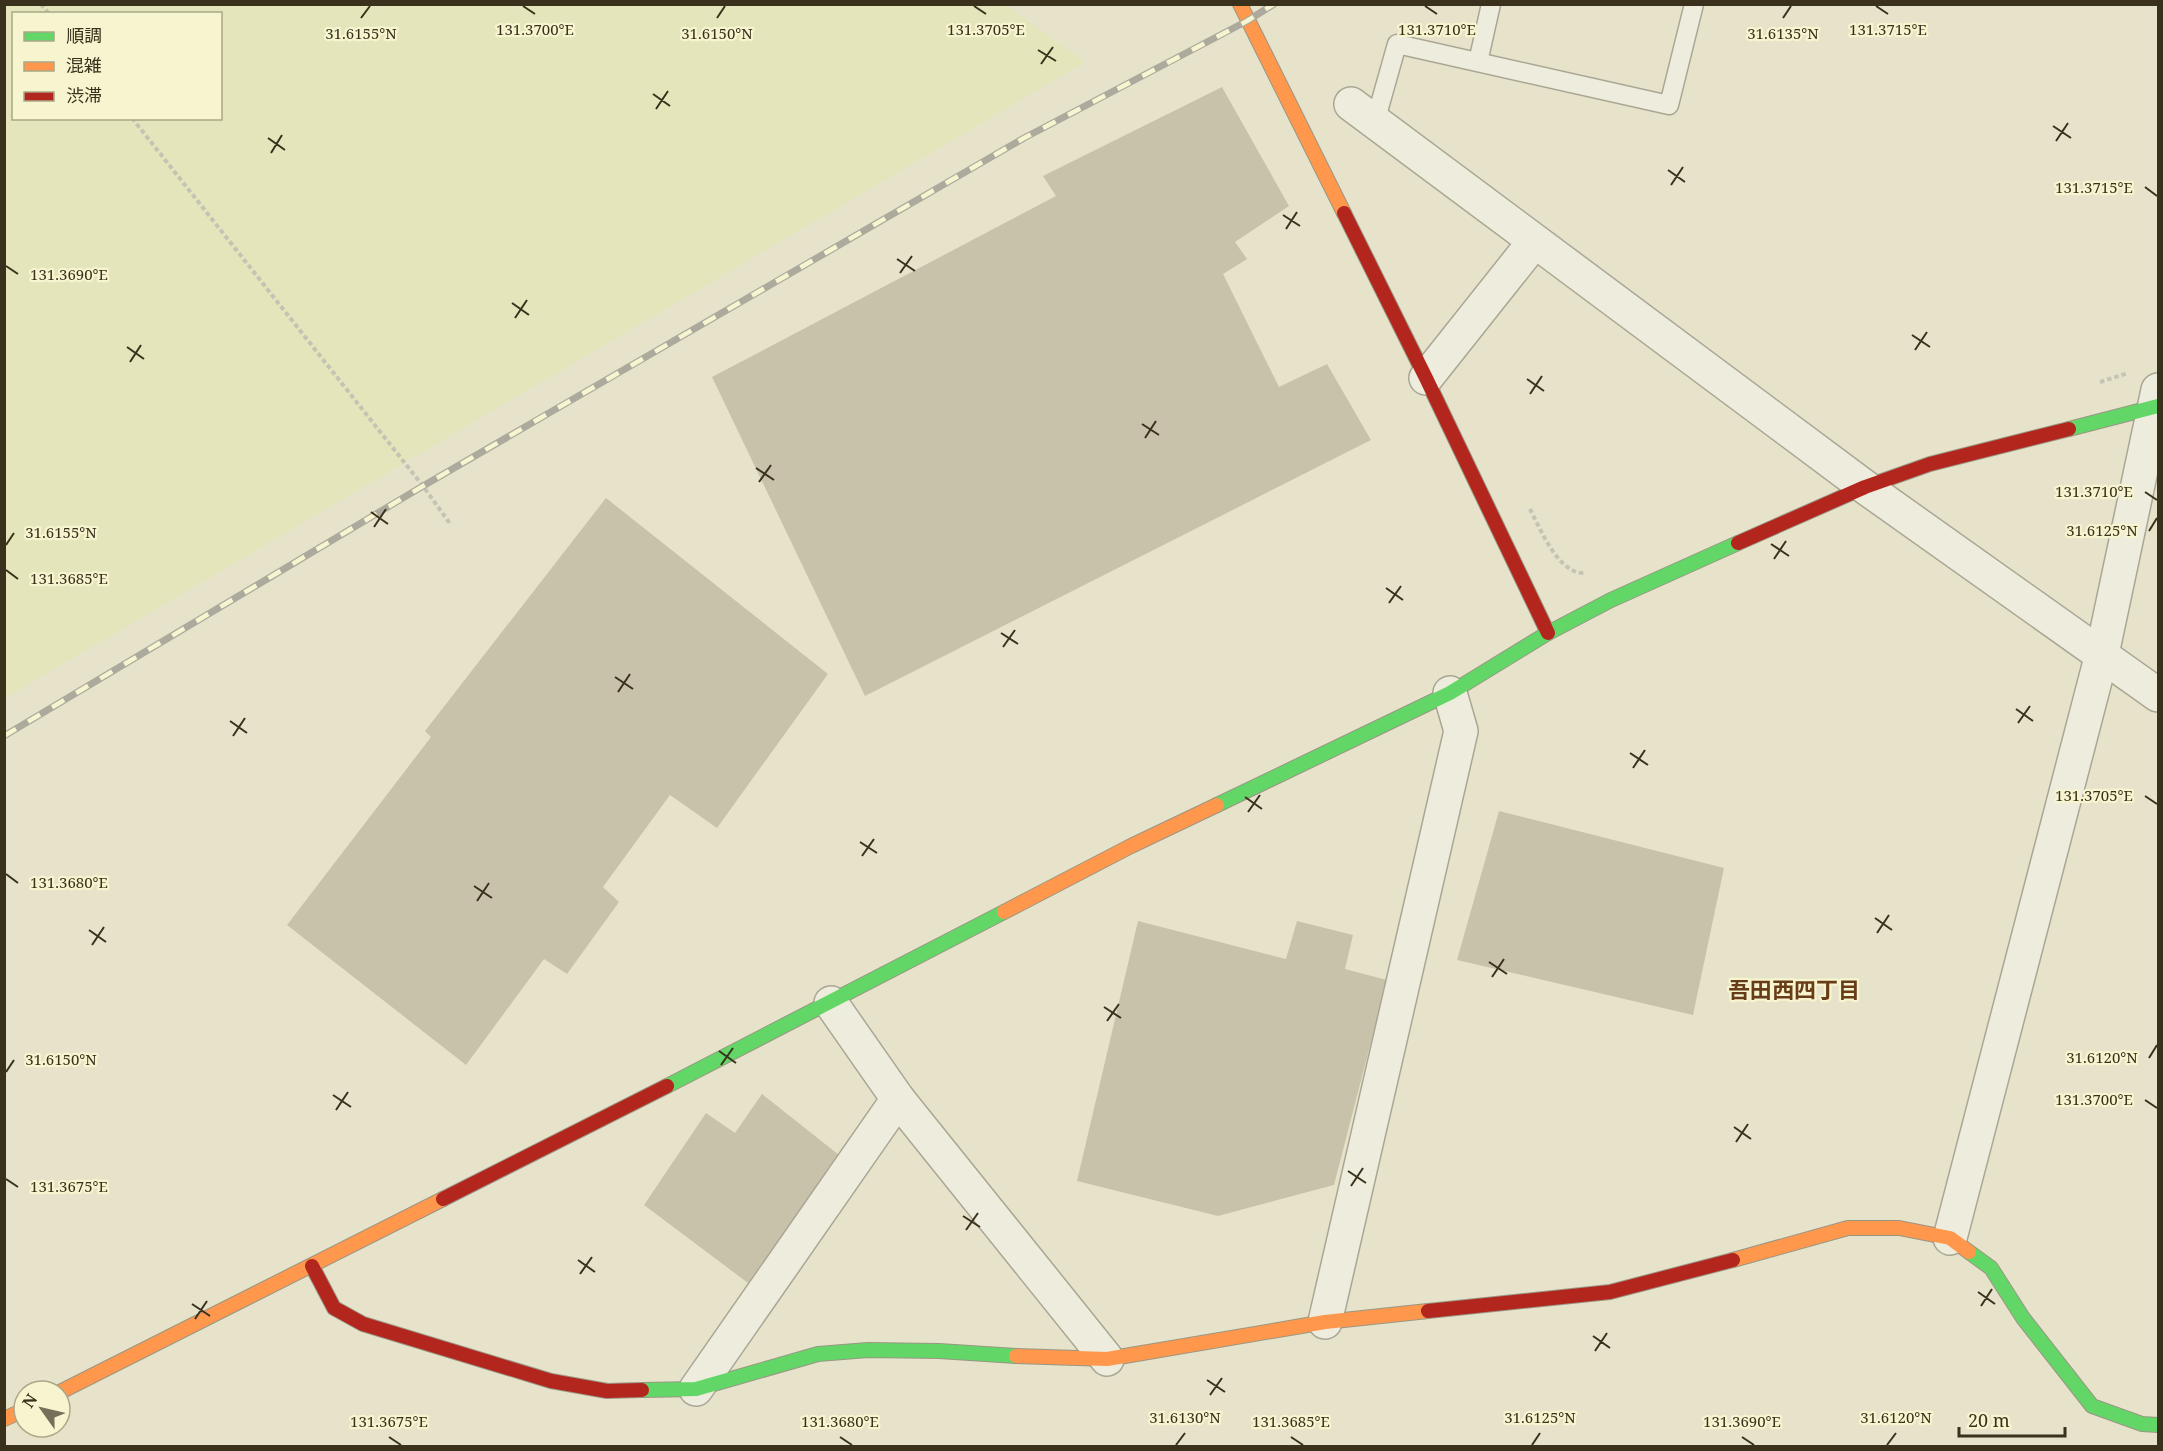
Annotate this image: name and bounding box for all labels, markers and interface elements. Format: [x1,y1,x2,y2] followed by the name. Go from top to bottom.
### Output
[12,12,222,120] legend
[496,19,574,39] text: 131.3700°E
[947,19,1025,39] text: 131.3705°E
[1398,19,1476,39] text: 131.3710°E
[1849,19,1927,39] text: 131.3715°E
[66,23,102,47] text: 順調
[325,23,397,43] text: 31.6155°N
[681,23,753,43] text: 31.6150°N
[1747,23,1819,43] text: 31.6135°N
[66,53,102,77] text: 混雑
[66,83,102,107] text: 渋滞
[2055,177,2133,197] text: 131.3715°E
[30,264,108,284] text: 131.3690°E
[2055,481,2133,501] text: 131.3710°E
[2066,520,2138,540] text: 31.6125°N
[25,522,97,542] text: 31.6155°N
[30,568,108,588] text: 131.3685°E
[2055,785,2133,805] text: 131.3705°E
[30,872,108,892] text: 131.3680°E
[1728,974,1860,1004] district label: 吾田西四丁目
[2066,1047,2138,1067] text: 31.6120°N
[25,1049,97,1069] text: 31.6150°N
[2055,1089,2133,1109] text: 131.3700°E
[30,1176,108,1196] text: 131.3675°E
[12,1379,72,1439] north arrow
[17,1389,42,1412] text: N
[1959,1400,2066,1438] scale bar
[1149,1407,1221,1427] text: 31.6130°N
[1504,1407,1576,1427] text: 31.6125°N
[1860,1407,1932,1427] text: 31.6120°N
[1968,1408,2010,1432] text: 20 m
[350,1411,428,1431] text: 131.3675°E
[801,1411,879,1431] text: 131.3680°E
[1252,1411,1330,1431] text: 131.3685°E
[1703,1411,1781,1431] text: 131.3690°E

